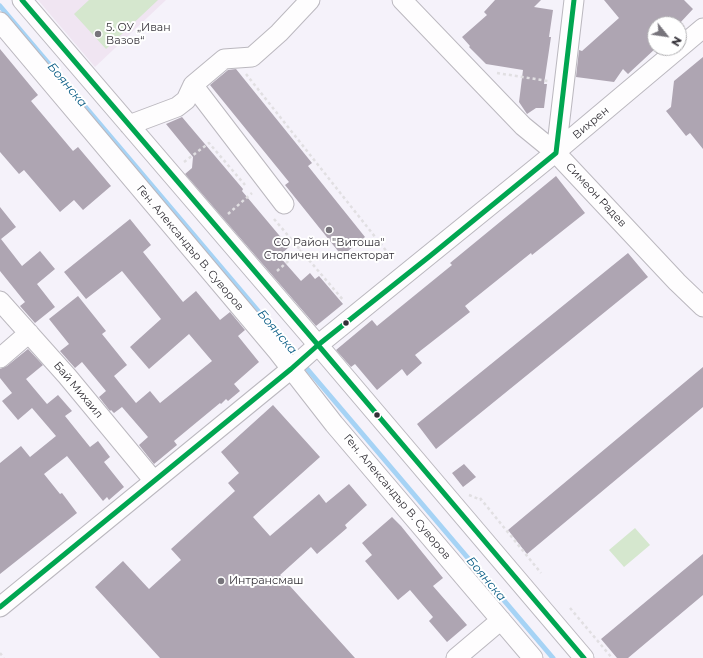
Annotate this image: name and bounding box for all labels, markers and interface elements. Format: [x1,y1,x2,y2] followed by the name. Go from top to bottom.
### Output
[647,16,687,56] north arrow
[106,21,171,47] place label: 5. ОУ „Иван Вазов“
[93,29,103,39] marker: 5. ОУ „Иван Вазов“
[668,34,685,49] text: N
[44,60,90,110] water label: Боянска
[570,104,612,142] street label: Вихрен
[563,160,629,230] street label: Симеон Радев
[134,183,246,313] street label: Ген. Александър В. Суворов
[324,225,334,235] marker: СО Район "Витоша" Столичен инспекторат
[264,236,394,262] place label: СО Район "Витоша" Столичен инспекторат
[254,307,300,357] water label: Боянска
[341,318,351,328] unlabelled marker
[51,359,105,421] street label: Бай Михаил
[372,410,382,420] unlabelled marker
[341,432,453,562] street label: Ген. Александър В. Суворов
[463,554,509,604] water label: Боянска
[229,574,304,588] place label: Интрансмаш
[216,576,226,586] marker: Интрансмаш

